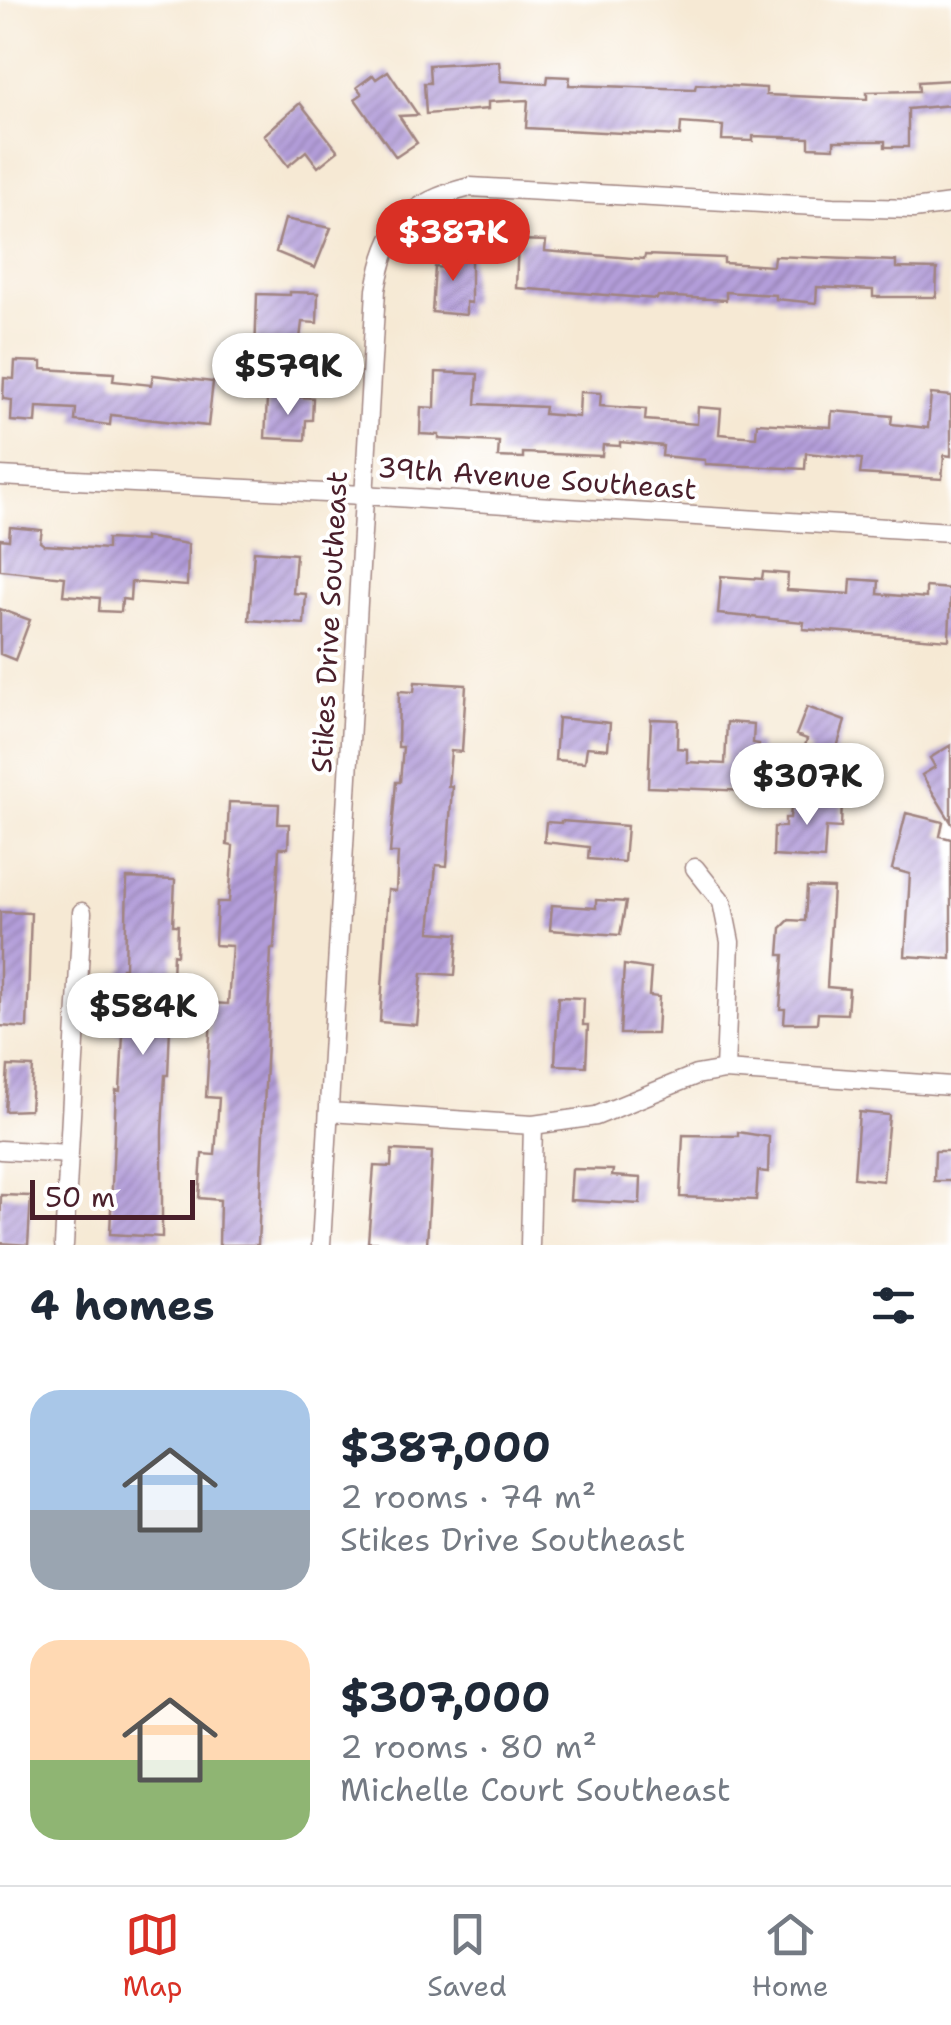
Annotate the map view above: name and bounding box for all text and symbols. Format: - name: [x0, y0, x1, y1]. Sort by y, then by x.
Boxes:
- pin: $387K: [383, 199, 523, 284]
- text: $387K: [398, 210, 508, 253]
- pin: $579K: [218, 333, 358, 418]
- text: $579K: [234, 344, 342, 387]
- street label: 39th Avenue Southeast: [376, 448, 698, 508]
- street label: Stikes Drive Southeast: [302, 470, 356, 774]
- pin: $307K: [737, 743, 877, 828]
- text: $307K: [752, 754, 862, 797]
- pin: $584K: [73, 973, 213, 1058]
- text: $584K: [89, 984, 197, 1027]
- scale bar: [30, 1175, 195, 1220]
- text: 50 m: [45, 1178, 115, 1216]
- text: 4 homes: [30, 1277, 215, 1333]
- icon: filters: [866, 1278, 921, 1333]
- text: $387,000: [340, 1419, 551, 1475]
- icon: home: [110, 1430, 230, 1550]
- text: 2 rooms · 74 m²: [340, 1475, 596, 1518]
- text: Stikes Drive Southeast: [340, 1518, 686, 1561]
- text: $307,000: [340, 1669, 551, 1725]
- icon: home: [110, 1680, 230, 1800]
- text: 2 rooms · 80 m²: [340, 1725, 597, 1768]
- text: Michelle Court Southeast: [340, 1768, 731, 1811]
- tab: Map: [122, 1907, 182, 2005]
- tab: Saved: [427, 1907, 507, 2005]
- tab: Home: [752, 1907, 829, 2005]

